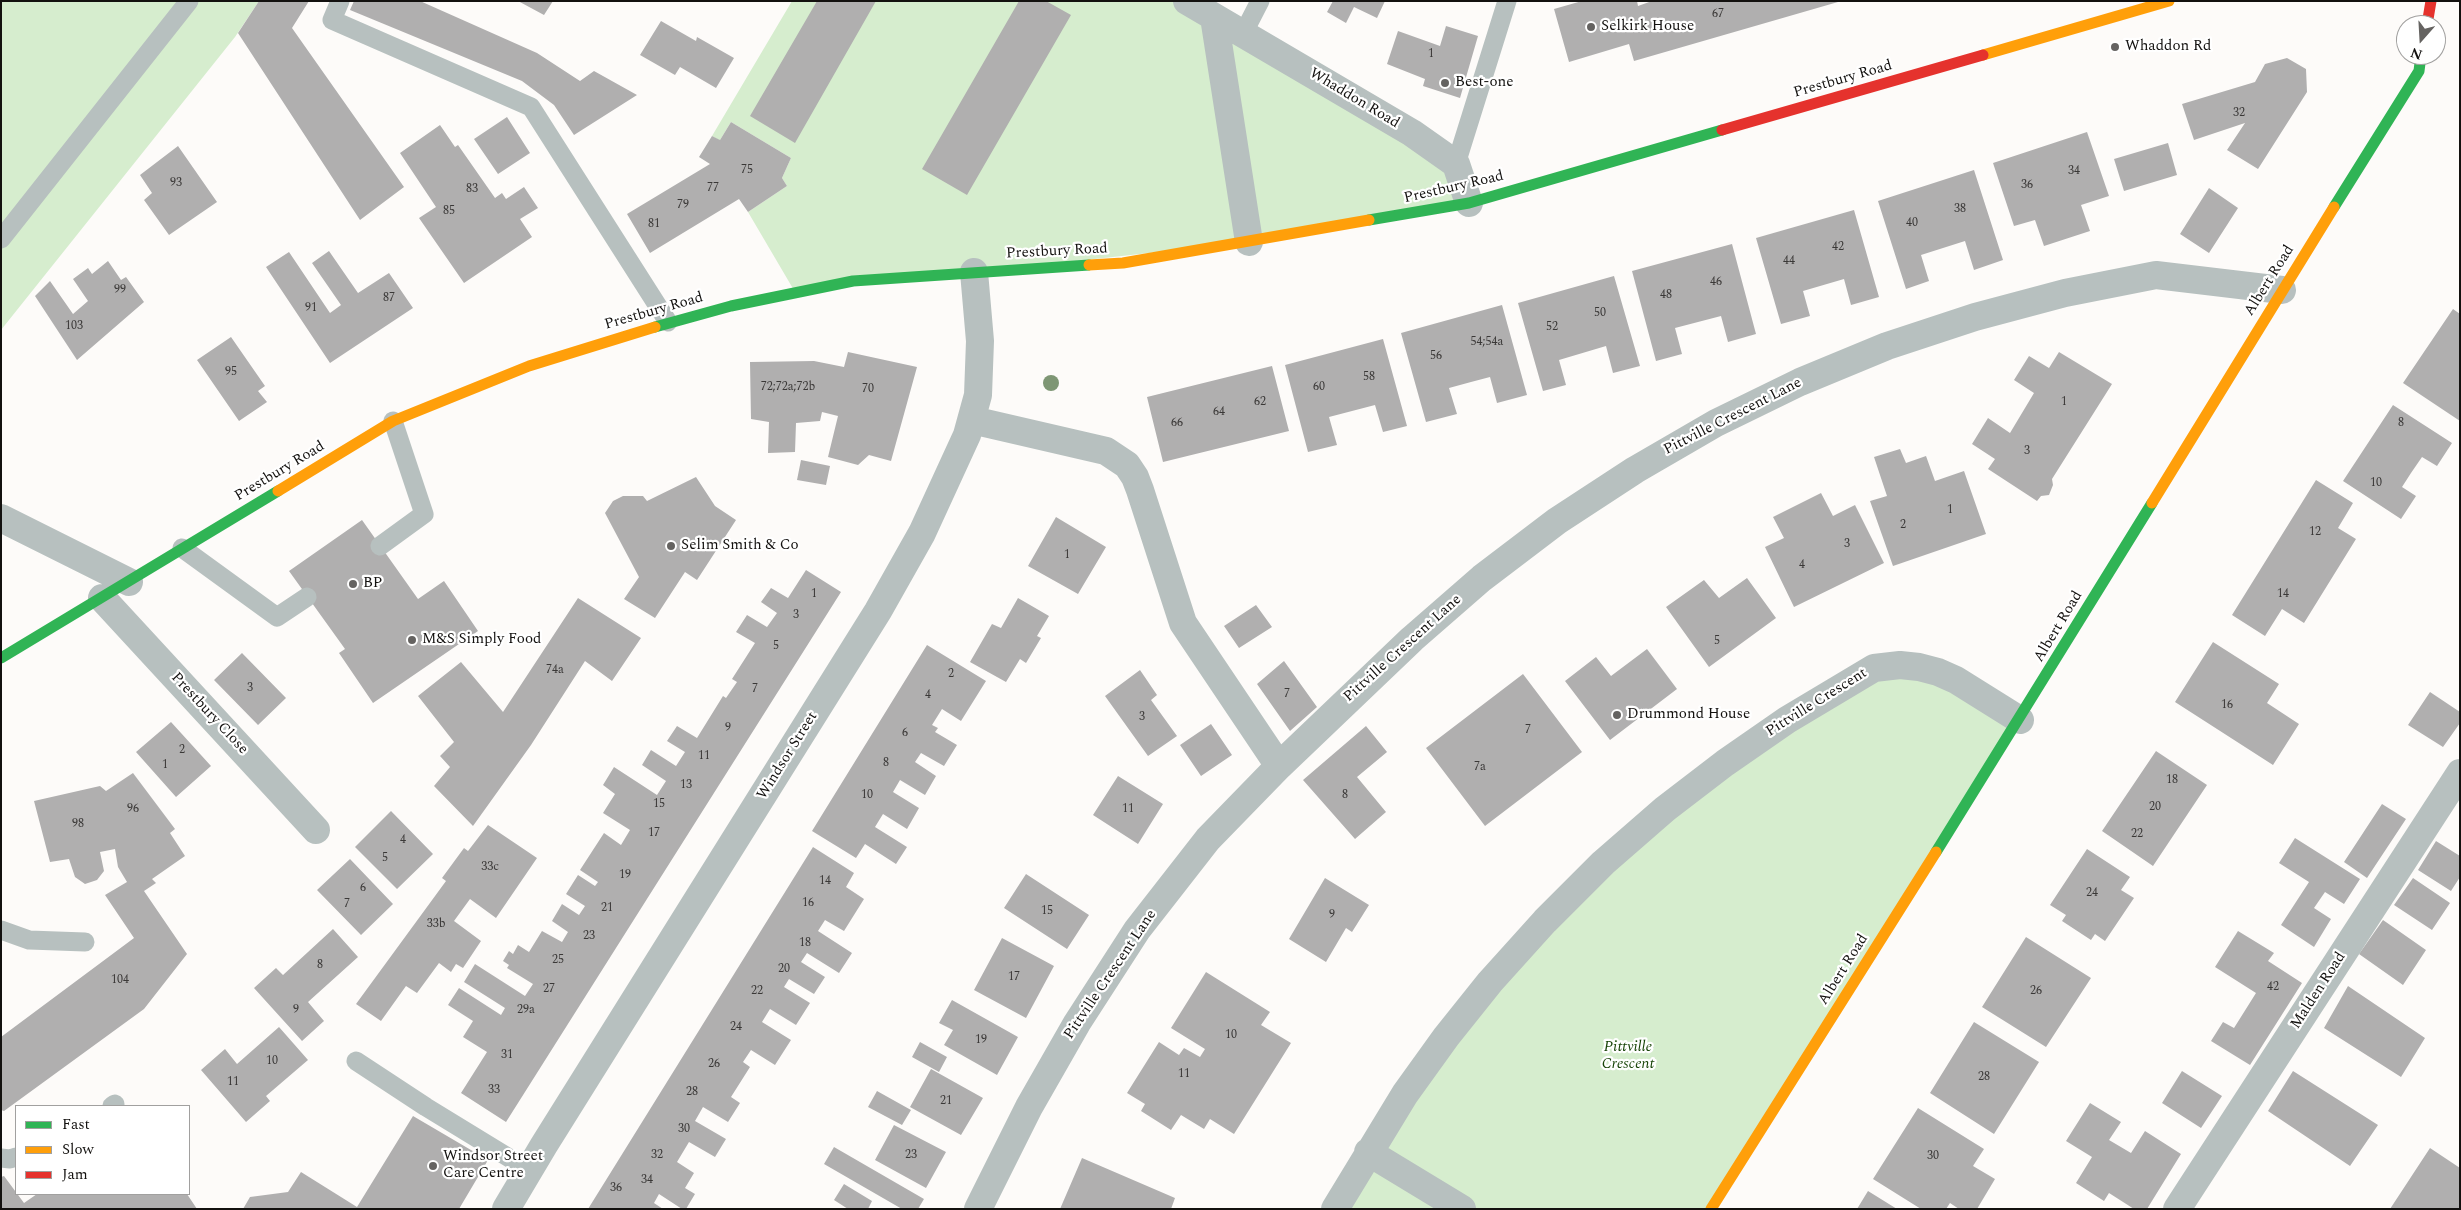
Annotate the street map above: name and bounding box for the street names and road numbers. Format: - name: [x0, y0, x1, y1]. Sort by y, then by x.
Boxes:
- street label: Prestbury Road: [1792, 57, 1894, 103]
- street label: Whaddon Road: [1306, 65, 1402, 133]
- street label: Prestbury Road: [1402, 168, 1506, 208]
- street label: Prestbury Road: [1006, 240, 1108, 264]
- street label: Albert Road: [2241, 242, 2299, 320]
- street label: Prestbury Road: [603, 289, 705, 335]
- street label: Pittville Crescent Lane: [1661, 374, 1805, 460]
- street label: Prestbury Road: [232, 438, 328, 506]
- street label: Albert Road: [2031, 588, 2087, 666]
- street label: Pittville Crescent Lane: [1340, 591, 1466, 707]
- street label: Pittville Crescent: [1763, 665, 1871, 741]
- street label: Prestbury Close: [167, 669, 251, 759]
- street label: Windsor Street: [754, 709, 822, 803]
- street label: Pittville Crescent Lane: [1061, 907, 1161, 1043]
- street label: Albert Road: [1815, 931, 1873, 1009]
- street label: Malden Road: [2287, 949, 2351, 1033]

